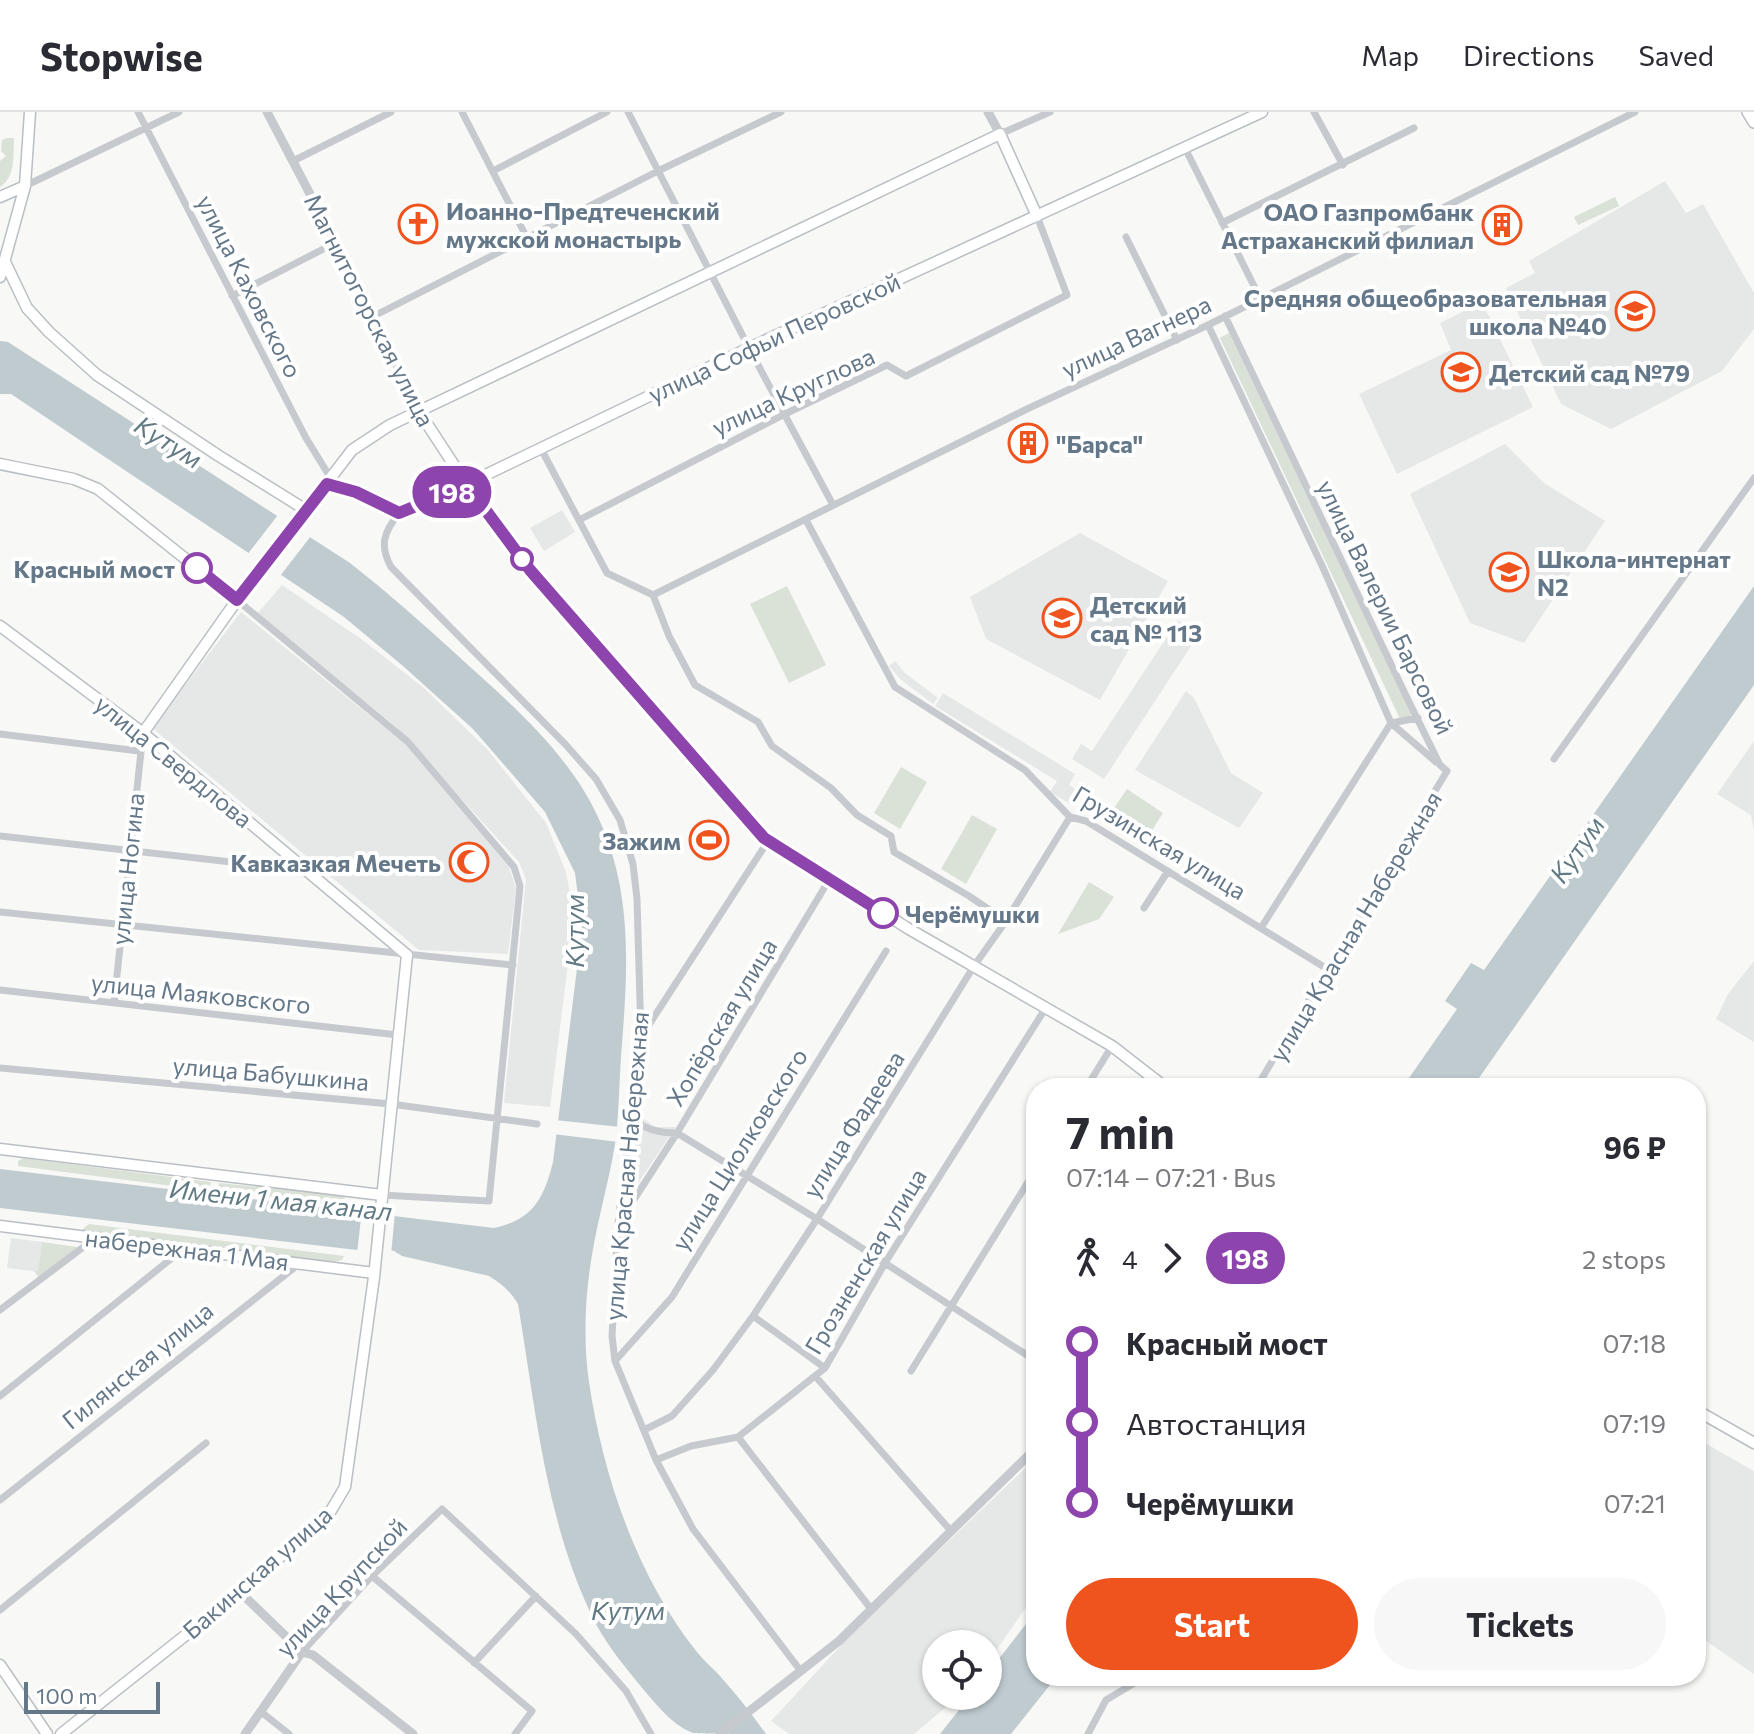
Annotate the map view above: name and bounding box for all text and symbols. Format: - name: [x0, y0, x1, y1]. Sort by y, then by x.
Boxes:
- text: Stopwise: [40, 32, 203, 79]
- text: Map: [1361, 38, 1419, 72]
- text: Directions: [1463, 38, 1594, 72]
- text: Saved: [1638, 38, 1714, 72]
- street label: Магнитогорская улица: [299, 189, 441, 431]
- street label: улица Каховского: [191, 190, 309, 382]
- place label: Иоанно-Предтеченский мужской монастырь: [446, 196, 720, 253]
- place label: ОАО Газпромбанк Астраханский филиал: [1221, 197, 1474, 254]
- church icon: Иоанно-Предтеченский мужской монастырь: [397, 203, 439, 245]
- building icon: ОАО Газпромбанк Астраханский филиал: [1481, 204, 1523, 246]
- street label: улица Софьи Перовской: [643, 266, 905, 408]
- place label: Средняя общеобразовательная школа №40: [1244, 283, 1607, 340]
- street label: улица Вагнера: [1057, 289, 1215, 383]
- school or university icon: Средняя общеобразовательная школа №40: [1614, 290, 1656, 332]
- street label: улица Круглова: [707, 341, 879, 441]
- school or university icon: Детский сад №79: [1440, 351, 1482, 393]
- place label: Детский сад №79: [1489, 358, 1690, 387]
- water label: Кутум: [129, 408, 209, 474]
- building icon: "Барса": [1007, 422, 1049, 464]
- place label: "Барса": [1056, 429, 1143, 458]
- line badge: 198: [406, 466, 498, 518]
- text: 198: [428, 475, 476, 509]
- street label: улица Валерии Барсовой: [1312, 475, 1460, 739]
- place label: Школа-интернат N2: [1537, 544, 1731, 601]
- unlabelled marker: [511, 548, 533, 570]
- school or university icon: Школа-интернат N2: [1488, 551, 1530, 593]
- marker: Красный мост: [182, 553, 212, 583]
- place label: Красный мост: [14, 554, 175, 583]
- place label: Детский сад № 113: [1090, 590, 1202, 647]
- school or university icon: Детский сад № 113: [1041, 597, 1083, 639]
- street label: улица Свердлова: [89, 689, 259, 833]
- street label: Грузинская улица: [1068, 779, 1252, 905]
- street label: улица Красная Набережная: [1263, 786, 1447, 1066]
- street label: улица Ногина: [105, 791, 149, 947]
- water label: Кутум: [1542, 810, 1610, 888]
- sports icon: Зажим: [688, 819, 730, 861]
- place label: Зажим: [602, 826, 681, 855]
- mosque icon: Кавказкая Мечеть: [448, 841, 490, 883]
- place label: Кавказкая Мечеть: [231, 848, 441, 877]
- water label: Кутум: [558, 894, 589, 968]
- marker: Черёмушки: [868, 898, 898, 928]
- place label: Черёмушки: [905, 899, 1040, 928]
- street label: Хопёрская улица: [660, 933, 782, 1111]
- street label: улица Маяковского: [90, 967, 312, 1019]
- street label: улица Красная Набережная: [598, 1010, 654, 1322]
- street label: улица Циолковского: [665, 1043, 813, 1255]
- street label: улица Фадеева: [796, 1045, 910, 1203]
- street label: улица Бабушкина: [172, 1050, 370, 1096]
- text: 7 min: [1066, 1104, 1175, 1158]
- text: 96 ₽: [1603, 1128, 1666, 1165]
- text: 07:14 – 07:21 · Bus: [1066, 1161, 1276, 1192]
- street label: Грозненская улица: [798, 1163, 932, 1359]
- water label: Имени 1 мая канал: [168, 1172, 394, 1226]
- street label: набережная 1 Мая: [83, 1222, 291, 1276]
- icon: walk: [1066, 1236, 1110, 1280]
- icon: forward: [1150, 1236, 1194, 1280]
- text: 198: [1222, 1241, 1269, 1275]
- text: 4: [1122, 1243, 1138, 1274]
- text: 2 stops: [1582, 1243, 1666, 1274]
- street label: Гилянская улица: [56, 1295, 218, 1435]
- text: Красный мост: [1126, 1324, 1328, 1361]
- text: 07:18: [1602, 1327, 1666, 1358]
- text: Автостанция: [1126, 1404, 1306, 1441]
- text: 07:19: [1602, 1407, 1666, 1438]
- text: Черёмушки: [1126, 1484, 1294, 1521]
- text: 07:21: [1604, 1487, 1666, 1518]
- street label: Бакинская улица: [177, 1499, 337, 1645]
- street label: улица Крупской: [270, 1512, 412, 1662]
- button: Start: [1066, 1578, 1358, 1670]
- button: Tickets: [1374, 1578, 1666, 1670]
- water label: Кутум: [591, 1594, 665, 1625]
- map controls: [922, 1630, 1002, 1710]
- button: locate: [922, 1630, 1002, 1710]
- scale bar: [24, 1678, 160, 1714]
- text: 100 m: [36, 1682, 98, 1709]

